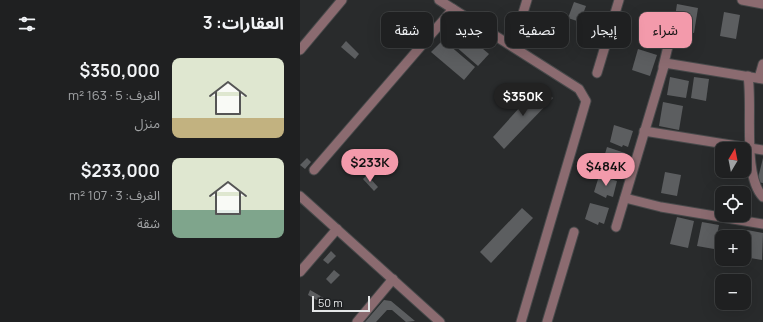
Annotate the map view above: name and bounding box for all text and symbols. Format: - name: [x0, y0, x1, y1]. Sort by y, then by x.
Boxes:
- text: العقارات: 3: [203, 11, 284, 34]
- chip: شقة: [381, 12, 433, 48]
- chip: جديد: [441, 12, 497, 48]
- chip: تصفية: [505, 12, 569, 48]
- chip: إيجار: [577, 12, 631, 48]
- chip: شراء: [639, 12, 692, 48]
- icon: filters: [16, 13, 38, 35]
- text: $350,000: [80, 59, 160, 82]
- icon: home: [204, 74, 252, 122]
- pin: $350K: [495, 83, 551, 117]
- text: الغرف: 5 · 163 m²: [68, 86, 160, 104]
- text: $350K: [503, 87, 543, 105]
- text: منزل: [135, 114, 160, 132]
- north arrow: [715, 142, 751, 178]
- map controls: [715, 142, 751, 310]
- pin: $233K: [342, 149, 398, 183]
- text: $233K: [350, 153, 390, 171]
- pin: $484K: [578, 153, 634, 187]
- text: $484K: [586, 157, 626, 175]
- text: $233,000: [81, 159, 160, 182]
- icon: home: [204, 174, 252, 222]
- text: الغرف: 3 · 107 m²: [69, 186, 160, 204]
- button: locate: [715, 186, 751, 222]
- text: شقة: [137, 214, 160, 232]
- button: +: [715, 230, 751, 266]
- button: −: [715, 274, 751, 310]
- scale bar: [312, 294, 370, 313]
- text: 50 m: [318, 295, 343, 310]

